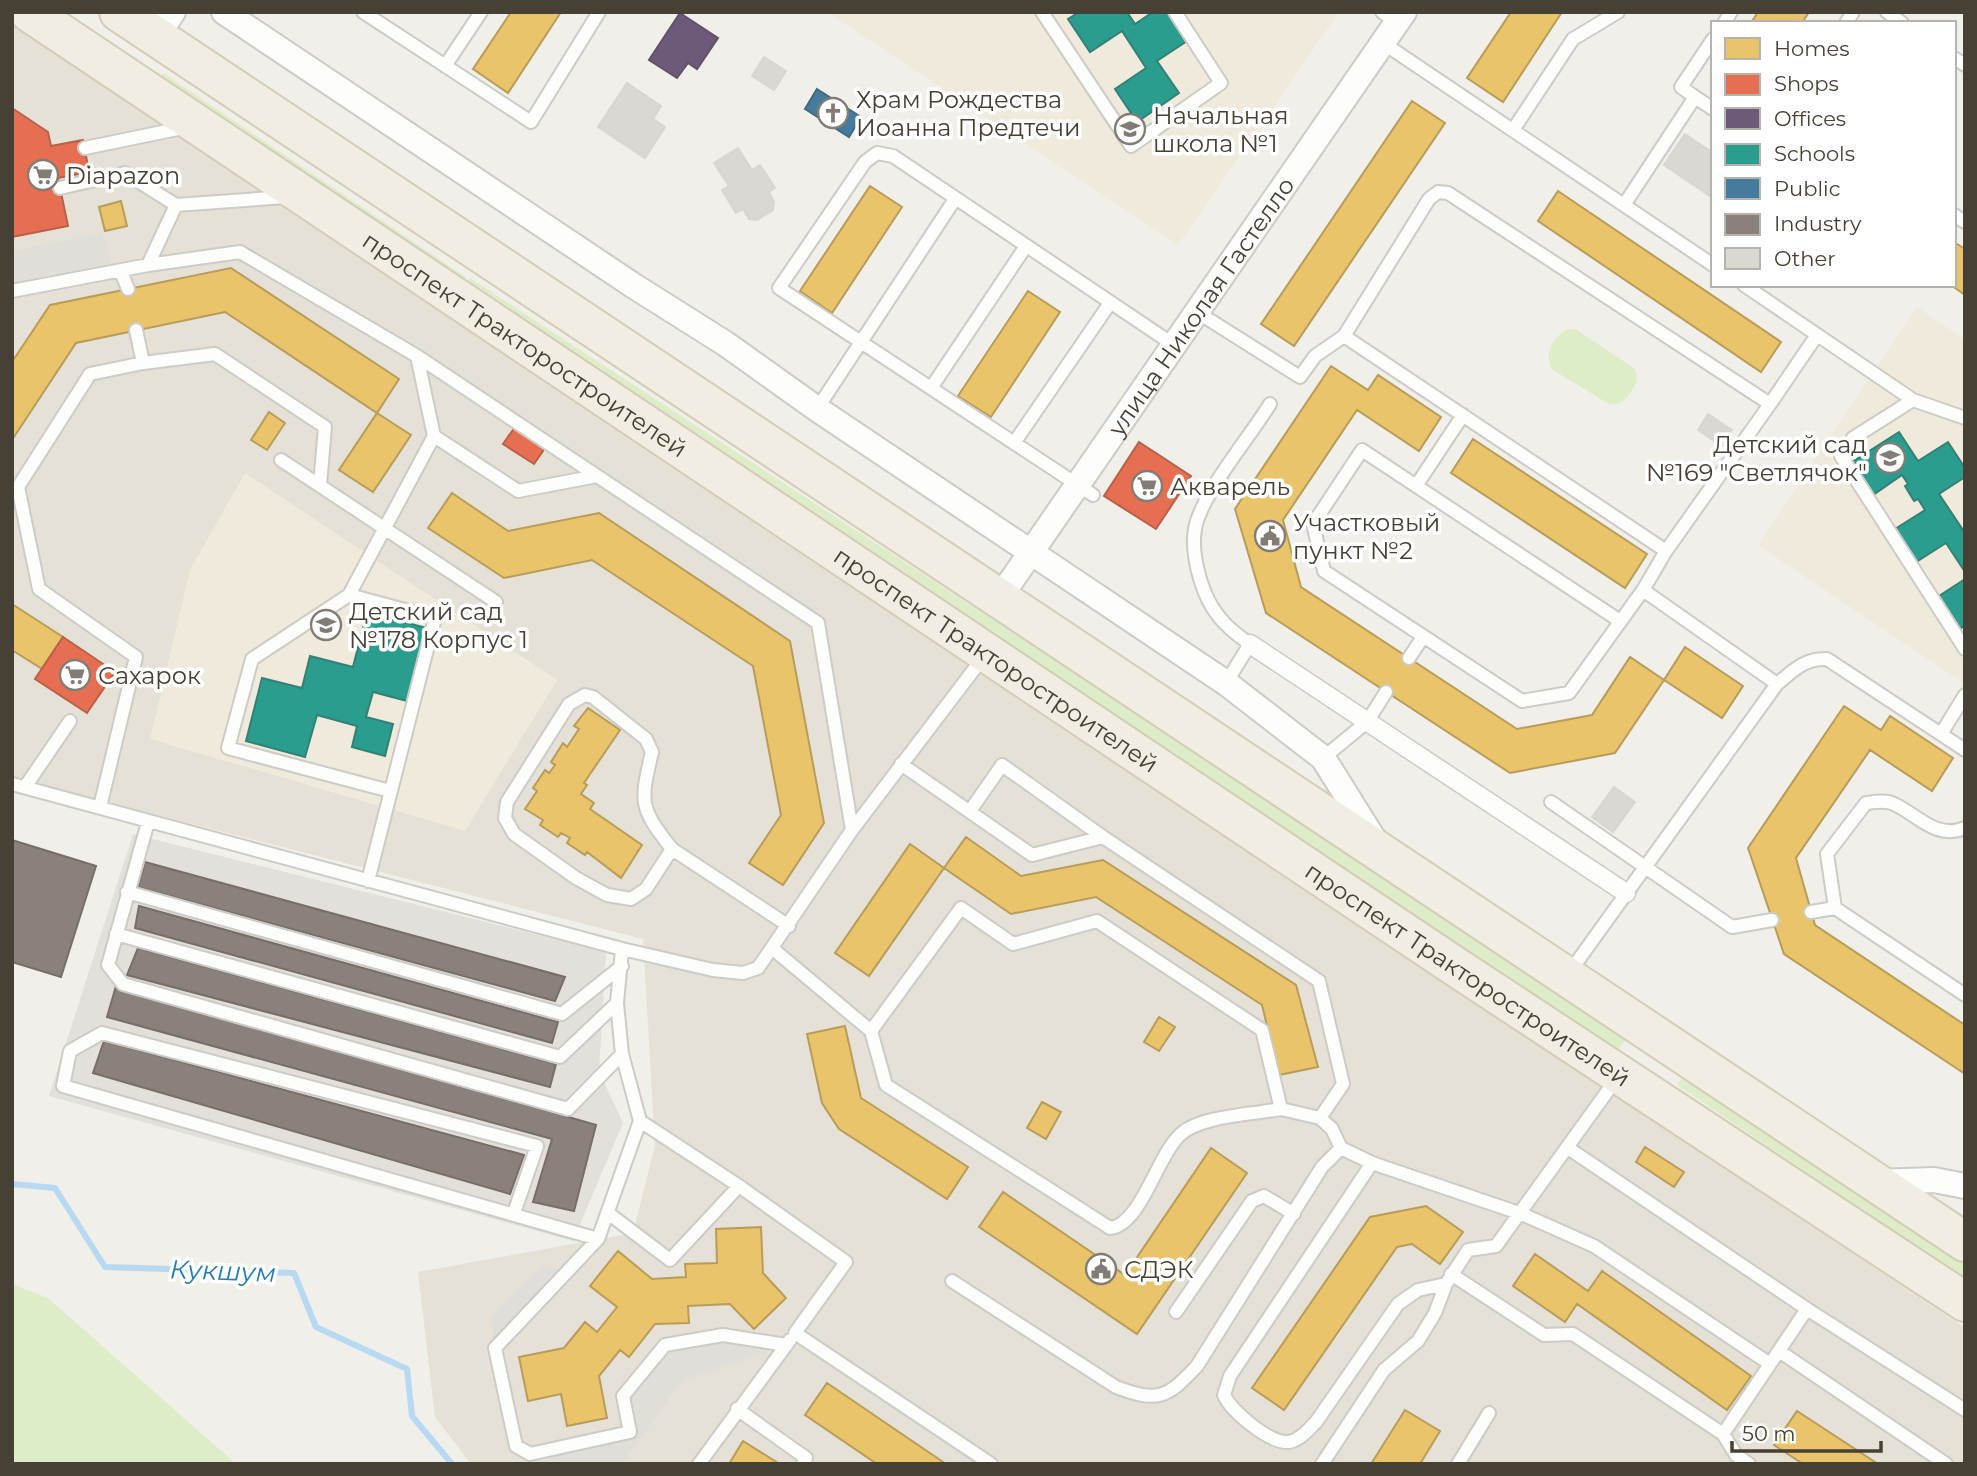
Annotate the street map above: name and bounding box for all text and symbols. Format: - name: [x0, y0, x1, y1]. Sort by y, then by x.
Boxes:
- legend: [1711, 21, 1956, 287]
- text: Homes: [1774, 36, 1849, 61]
- text: Shops: [1774, 71, 1839, 96]
- place label: Храм Рождества Иоанна Предтечи: [856, 85, 1081, 142]
- church icon: Храм Рождества Иоанна Предтечи: [816, 96, 850, 130]
- place label: Начальная школа №1: [1153, 101, 1288, 158]
- text: Offices: [1774, 106, 1846, 131]
- school or university icon: Начальная школа №1: [1113, 112, 1147, 146]
- text: Schools: [1774, 141, 1855, 166]
- supermarket icon: Diapazon: [26, 158, 60, 192]
- place label: Diapazon: [66, 161, 180, 190]
- street label: улица Николая Гастелло: [1101, 171, 1300, 442]
- text: Public: [1774, 176, 1841, 201]
- text: Industry: [1774, 211, 1862, 236]
- street label: проспект Тракторостроителей: [357, 225, 693, 463]
- text: Other: [1774, 246, 1836, 271]
- place label: Детский сад №169 "Светлячок": [1646, 430, 1867, 487]
- school or university icon: Детский сад №169 "Светлячок": [1873, 441, 1907, 475]
- supermarket icon: Акварель: [1130, 469, 1164, 503]
- place label: Акварель: [1170, 472, 1290, 501]
- place label: Участковый пункт №2: [1293, 508, 1440, 565]
- public building icon: Участковый пункт №2: [1253, 519, 1287, 553]
- street label: проспект Тракторостроителей: [829, 540, 1164, 778]
- place label: Детский сад №178 Корпус 1: [349, 597, 528, 654]
- school or university icon: Детский сад №178 Корпус 1: [309, 608, 343, 642]
- supermarket icon: Сахарок: [58, 658, 92, 692]
- place label: Сахарок: [98, 661, 201, 690]
- street label: проспект Тракторостроителей: [1300, 856, 1636, 1092]
- public building icon: СДЭК: [1084, 1252, 1118, 1286]
- water label: Кукшум: [169, 1253, 277, 1289]
- place label: СДЭК: [1124, 1255, 1194, 1284]
- scale bar: [1732, 1410, 1881, 1454]
- text: 50 m: [1742, 1421, 1796, 1446]

